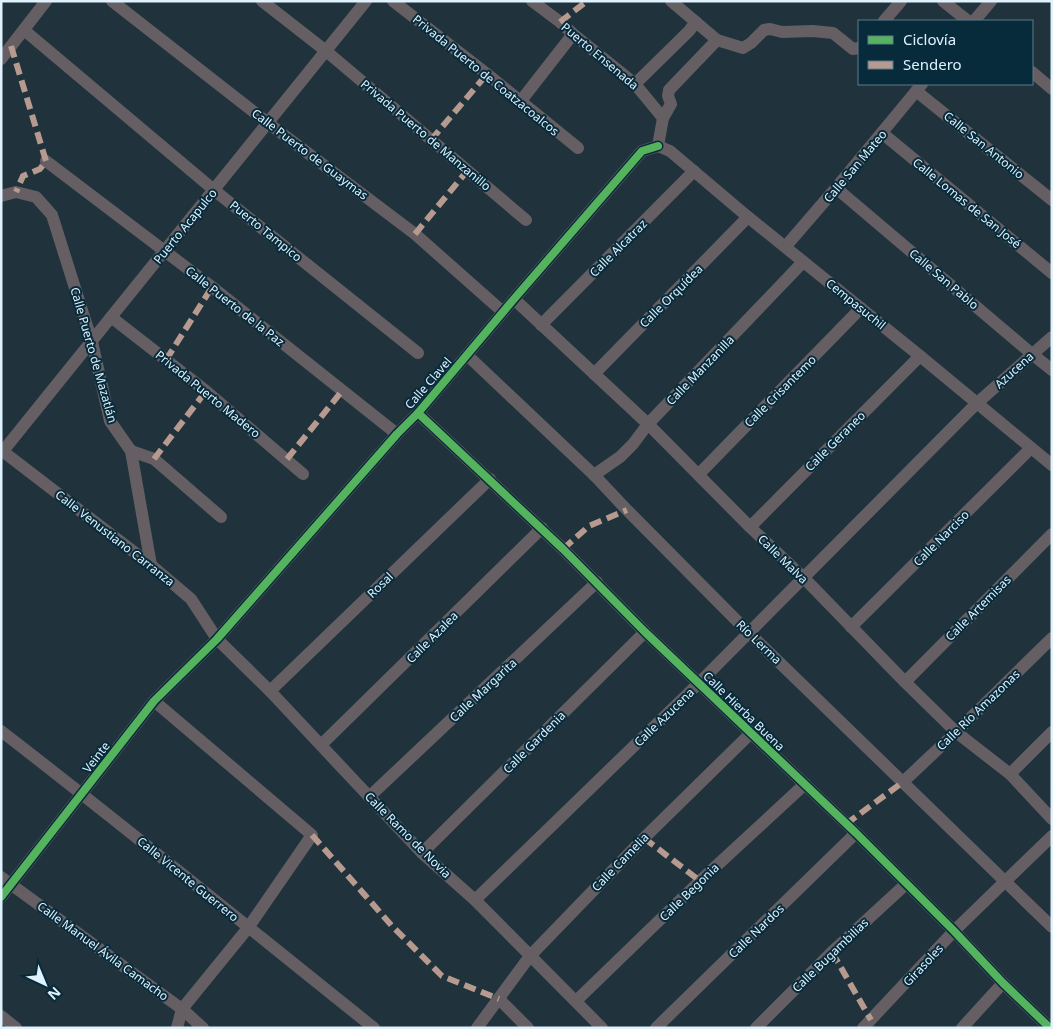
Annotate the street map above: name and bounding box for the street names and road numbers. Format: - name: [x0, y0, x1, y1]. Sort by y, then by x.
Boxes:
- street label: Privada Puerto de Coatzacoalcos: [409, 11, 563, 140]
- street label: Puerto Ensenada: [558, 19, 642, 93]
- street label: Privada Puerto de Manzanillo: [357, 75, 495, 195]
- street label: Calle Puerto de Guaymas: [248, 105, 372, 204]
- street label: Calle San Antonio: [940, 107, 1028, 183]
- street label: Calle San Mateo: [819, 126, 891, 206]
- street label: Calle Lomas de San José: [909, 154, 1025, 252]
- street label: Puerto Acapulco: [149, 185, 221, 267]
- street label: Puerto Tampico: [226, 197, 306, 265]
- street label: Calle Alcatraz: [585, 215, 651, 281]
- street label: Calle San Pablo: [906, 245, 982, 313]
- street label: Calle Orquídea: [636, 261, 706, 331]
- street label: Calle Puerto de la Paz: [182, 262, 288, 350]
- street label: Cempasuchil: [823, 275, 889, 333]
- street label: Calle Puerto de Mazatlán: [66, 285, 122, 425]
- street label: Calle Manzanilla: [662, 331, 738, 409]
- street label: Privada Puerto Madero: [152, 346, 264, 442]
- street label: Azucena: [991, 348, 1037, 392]
- street label: Calle Crisantemo: [740, 351, 820, 431]
- street label: Calle Clavel: [401, 353, 455, 413]
- street label: Calle Geraneo: [801, 407, 869, 475]
- street label: Calle Venustiano Carranza: [52, 486, 178, 590]
- street label: Calle Narciso: [909, 506, 973, 570]
- street label: Calle Malva: [754, 531, 812, 587]
- street label: Rosal: [363, 568, 397, 602]
- street label: Calle Artemisas: [941, 571, 1015, 645]
- street label: Calle Azalea: [402, 607, 462, 667]
- street label: Río Lerma: [733, 616, 785, 668]
- street label: Calle Margarita: [446, 654, 520, 726]
- street label: Calle Río Amazonas: [933, 666, 1024, 754]
- street label: Calle Hierba Buena: [699, 668, 789, 754]
- street label: Calle Azucena: [630, 684, 698, 750]
- street label: Calle Gardenia: [499, 707, 569, 777]
- street label: Veinte: [78, 738, 114, 776]
- street label: Calle Ramo de Novia: [361, 788, 455, 882]
- street label: Calle Camelia: [588, 829, 652, 895]
- street label: Calle Vicente Guerrero: [134, 833, 242, 925]
- street label: Calle Begonia: [655, 859, 723, 925]
- street label: Calle Manuel Ávila Camacho: [34, 898, 172, 1004]
- street label: Calle Nardos: [724, 900, 788, 962]
- street label: Calle Bugambilias: [788, 914, 872, 996]
- street label: Girasoles: [899, 940, 947, 990]

